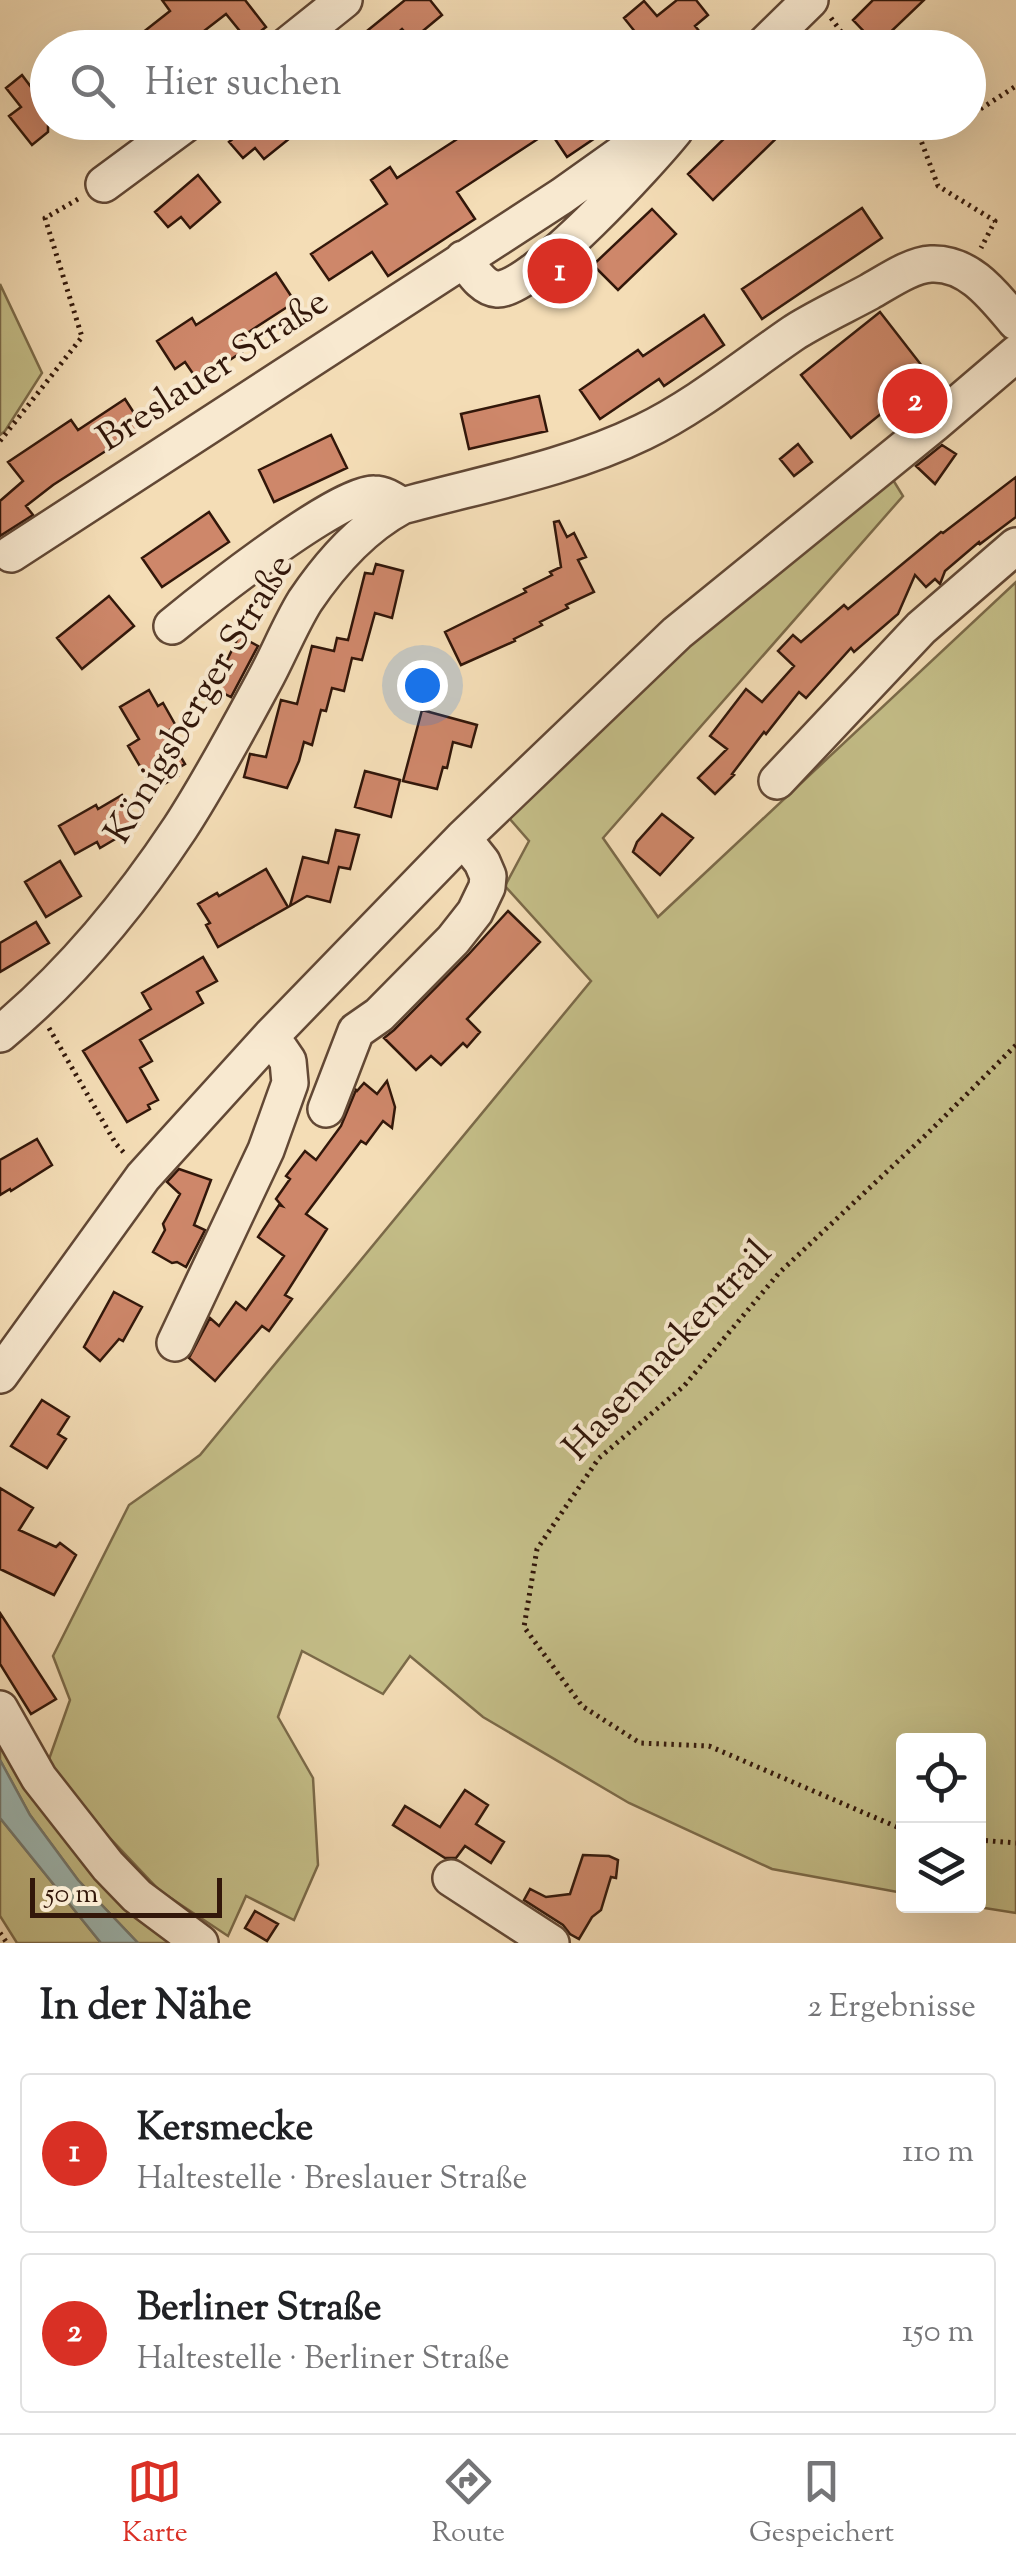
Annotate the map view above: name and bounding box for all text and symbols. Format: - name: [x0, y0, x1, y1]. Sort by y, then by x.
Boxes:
- search box: [30, 30, 986, 140]
- icon: search: [65, 58, 120, 113]
- text: Hier suchen: [145, 58, 342, 112]
- pin: 1: [528, 234, 592, 308]
- street label: Breslauer Straße: [88, 277, 340, 467]
- pin: 2: [882, 364, 948, 438]
- street label: Königsberger Straße: [93, 545, 309, 855]
- your location: [397, 660, 448, 711]
- street label: Hasennackentrail: [552, 1229, 786, 1475]
- map controls: [896, 1733, 986, 1913]
- button: locate: [896, 1733, 986, 1823]
- button: layers: [896, 1823, 986, 1913]
- scale bar: [30, 1873, 222, 1918]
- text: 50 m: [45, 1875, 99, 1915]
- text: In der Nähe: [40, 1978, 252, 2038]
- text: 2 Ergebnisse: [807, 1985, 976, 2031]
- text: Kersmecke: [137, 2103, 313, 2157]
- text: 1: [69, 2130, 80, 2176]
- text: 110 m: [902, 2130, 974, 2176]
- text: Haltestelle · Breslauer Straße: [137, 2157, 528, 2203]
- text: Berliner Straße: [137, 2283, 381, 2337]
- text: 2: [67, 2310, 82, 2356]
- text: 150 m: [902, 2310, 974, 2356]
- text: Haltestelle · Berliner Straße: [137, 2337, 510, 2383]
- tab: Karte: [122, 2454, 188, 2554]
- tab: Route: [432, 2454, 505, 2554]
- tab: Gespeichert: [749, 2454, 894, 2554]

